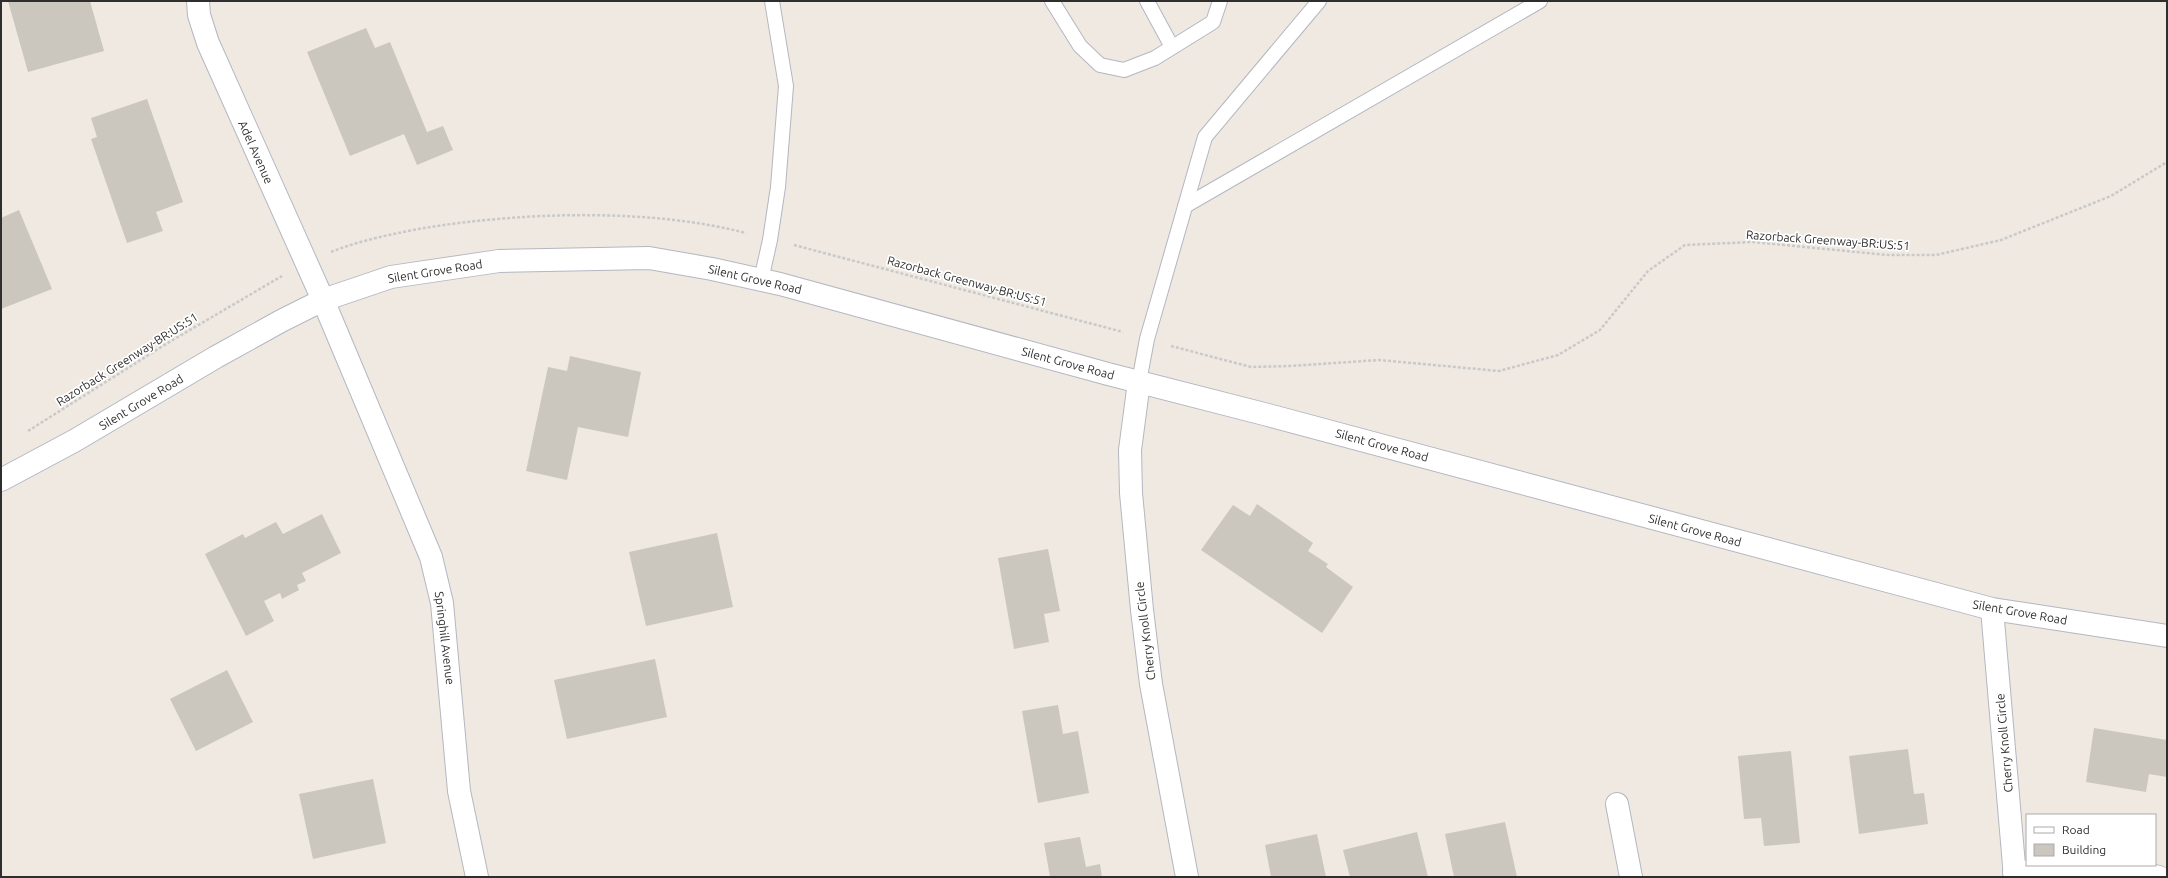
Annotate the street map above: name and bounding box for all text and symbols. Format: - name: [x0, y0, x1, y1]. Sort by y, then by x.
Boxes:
- street label: Adel Avenue: [236, 118, 276, 186]
- street label: Razorback Greenway-BR:US:51: [1746, 228, 1910, 252]
- street label: Razorback Greenway-BR:US:51: [886, 253, 1048, 309]
- street label: Silent Grove Road: [387, 257, 483, 285]
- street label: Silent Grove Road: [707, 262, 803, 296]
- street label: Razorback Greenway-BR:US:51: [54, 310, 200, 408]
- street label: Silent Grove Road: [1020, 344, 1116, 382]
- street label: Silent Grove Road: [97, 372, 185, 432]
- street label: Silent Grove Road: [1334, 426, 1430, 464]
- street label: Silent Grove Road: [1647, 511, 1743, 549]
- street label: Cherry Knoll Circle: [1133, 581, 1157, 681]
- street label: Springhill Avenue: [433, 591, 457, 685]
- street label: Silent Grove Road: [1972, 597, 2068, 627]
- street label: Cherry Knoll Circle: [1993, 693, 2015, 793]
- legend: [2026, 814, 2156, 866]
- text: Road: [2062, 823, 2090, 836]
- text: Building: [2062, 843, 2106, 856]

